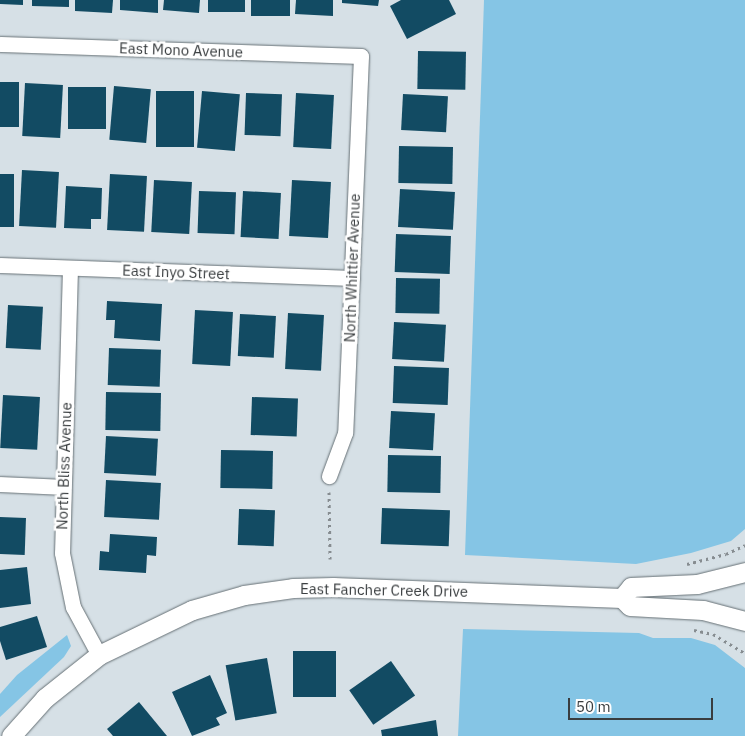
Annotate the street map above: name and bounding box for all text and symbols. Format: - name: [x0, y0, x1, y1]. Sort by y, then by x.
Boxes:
- street label: East Mono Avenue: [119, 39, 243, 61]
- street label: North Whittier Avenue: [340, 193, 364, 343]
- street label: East Inyo Street: [122, 261, 230, 283]
- street label: North Bliss Avenue: [53, 402, 75, 530]
- street label: East Fancher Creek Drive: [300, 580, 468, 600]
- scale bar: [570, 688, 715, 720]
- text: 50 m: [576, 697, 611, 716]

